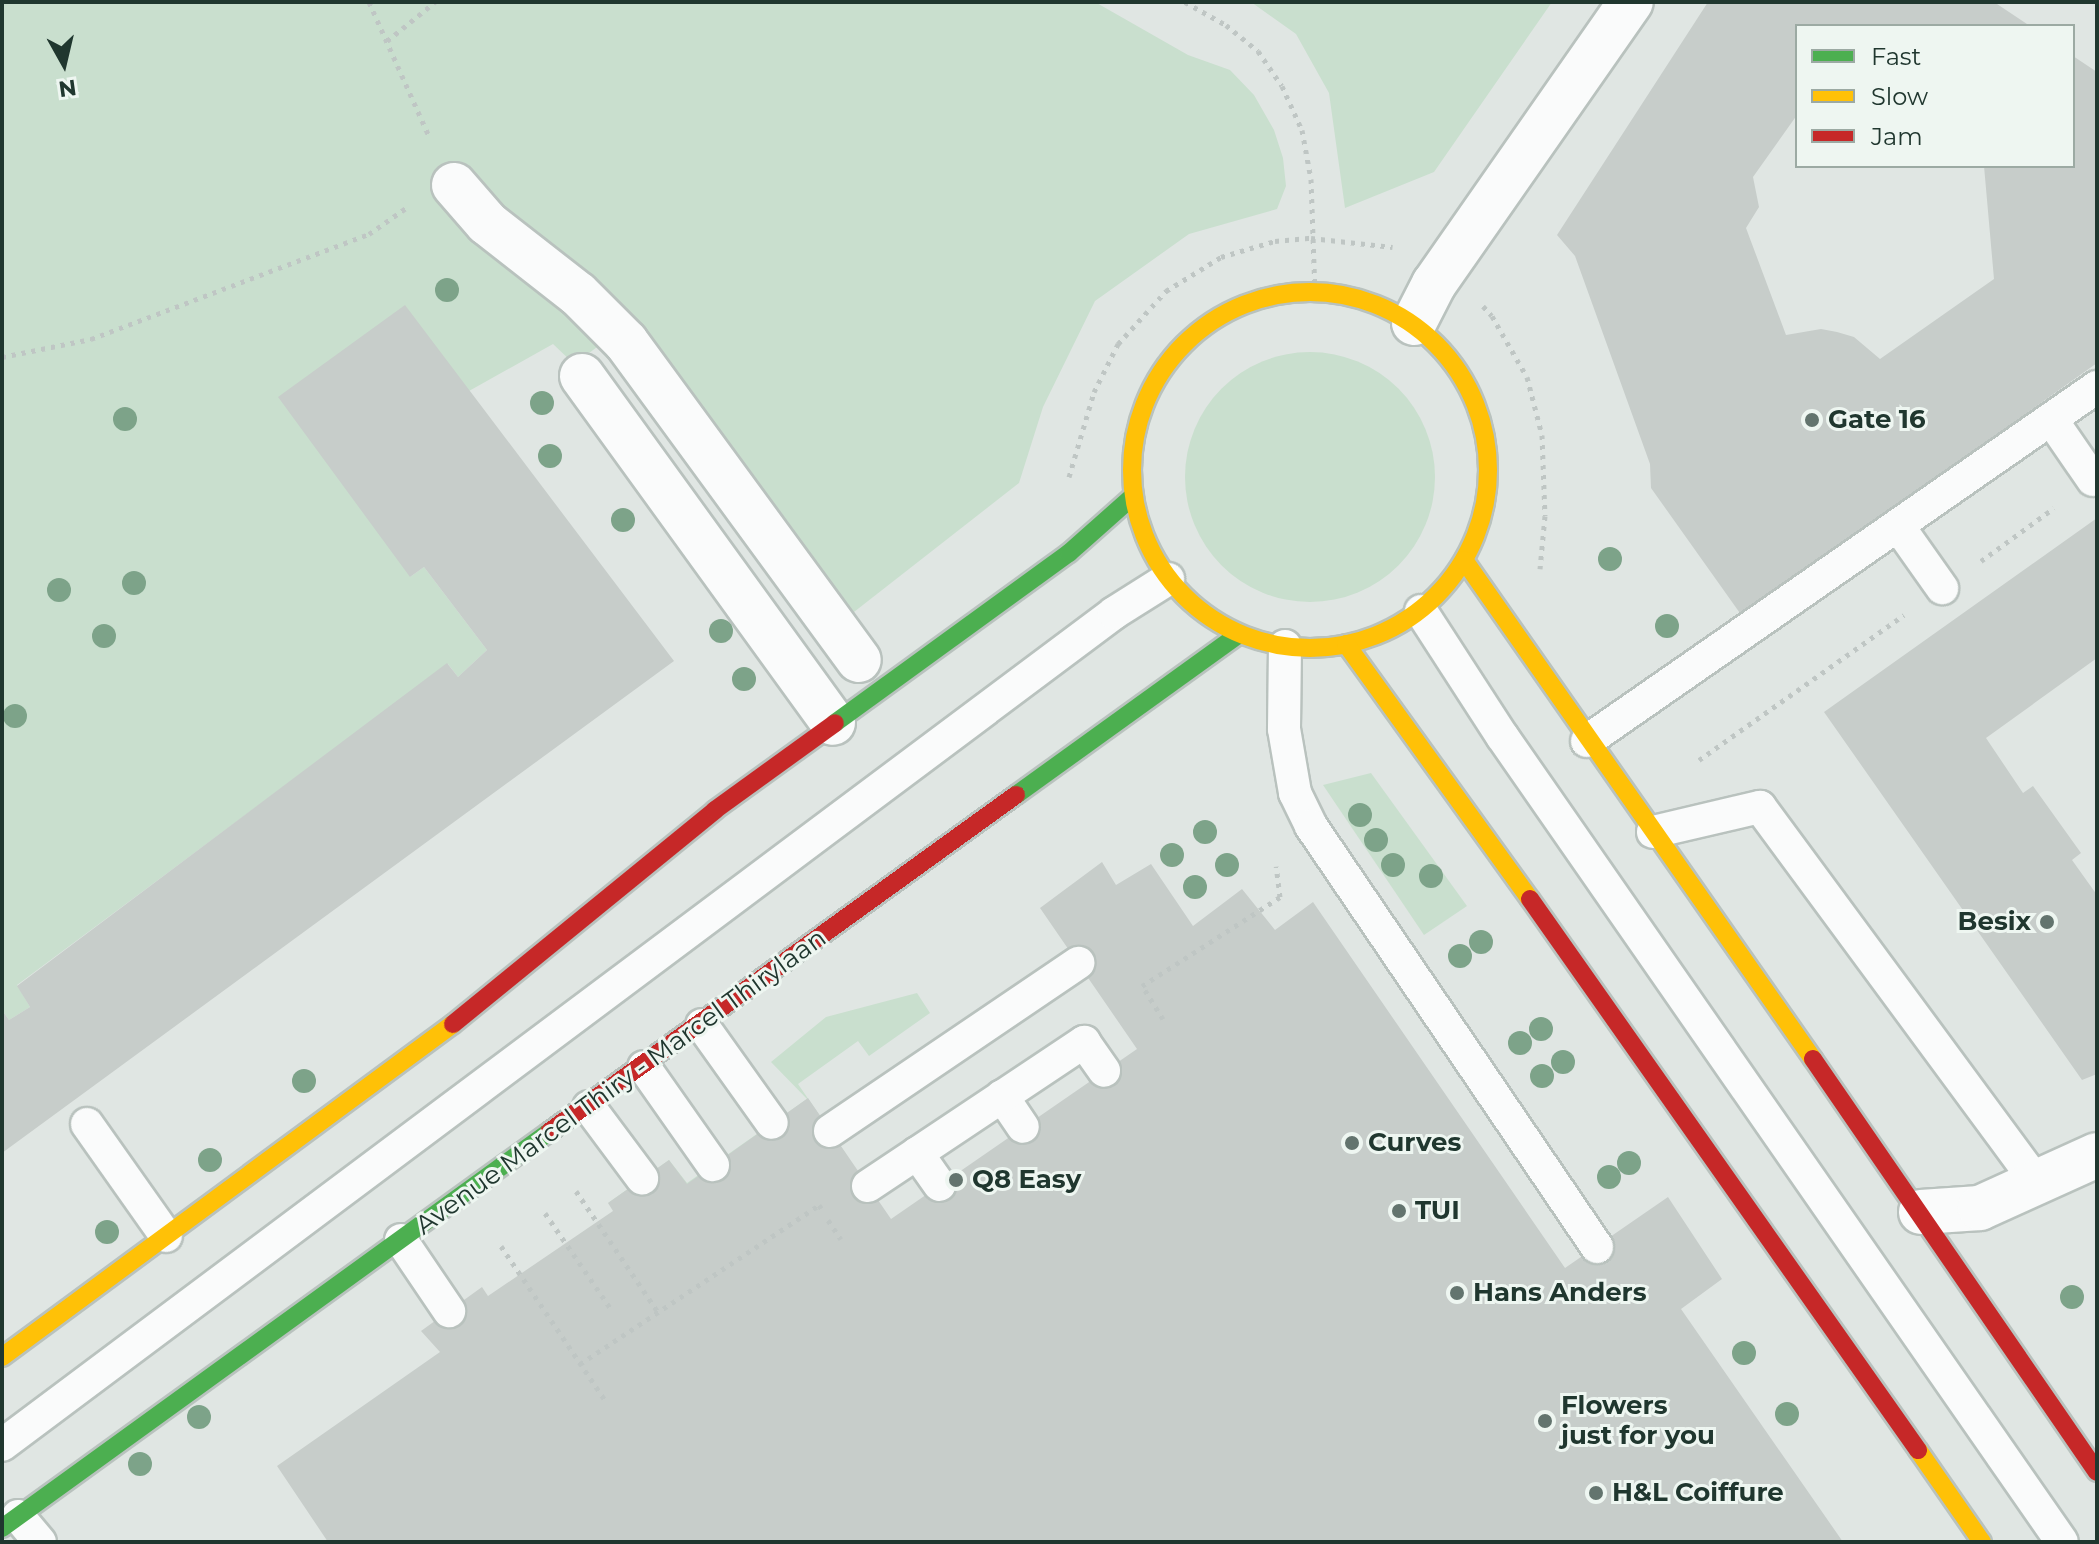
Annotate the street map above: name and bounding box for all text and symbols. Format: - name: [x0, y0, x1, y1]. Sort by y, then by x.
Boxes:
- north arrow: [24, 24, 104, 104]
- legend: [1795, 24, 2075, 168]
- text: Fast: [1871, 42, 1921, 71]
- text: N: [57, 74, 78, 103]
- text: Slow: [1871, 82, 1928, 111]
- text: Jam: [1871, 122, 1923, 151]
- place label: Gate 16: [1828, 404, 1925, 436]
- marker: Gate 16: [1803, 411, 1821, 429]
- place label: Besix: [1958, 906, 2031, 938]
- marker: Besix: [2038, 913, 2056, 931]
- street label: Avenue Marcel Thiry - Marcel Thirylaan: [410, 922, 832, 1242]
- place label: Curves: [1368, 1127, 1461, 1159]
- marker: Curves: [1343, 1134, 1361, 1152]
- place label: Q8 Easy: [972, 1164, 1081, 1196]
- marker: Q8 Easy: [947, 1171, 965, 1189]
- place label: TUI: [1415, 1195, 1460, 1227]
- marker: TUI: [1390, 1202, 1408, 1220]
- place label: Hans Anders: [1473, 1277, 1647, 1309]
- marker: Hans Anders: [1448, 1284, 1466, 1302]
- place label: Flowers just for you: [1561, 1390, 1715, 1452]
- marker: Flowers just for you: [1536, 1412, 1554, 1430]
- place label: H&L Coiffure: [1612, 1477, 1784, 1509]
- marker: H&L Coiffure: [1587, 1484, 1605, 1502]

